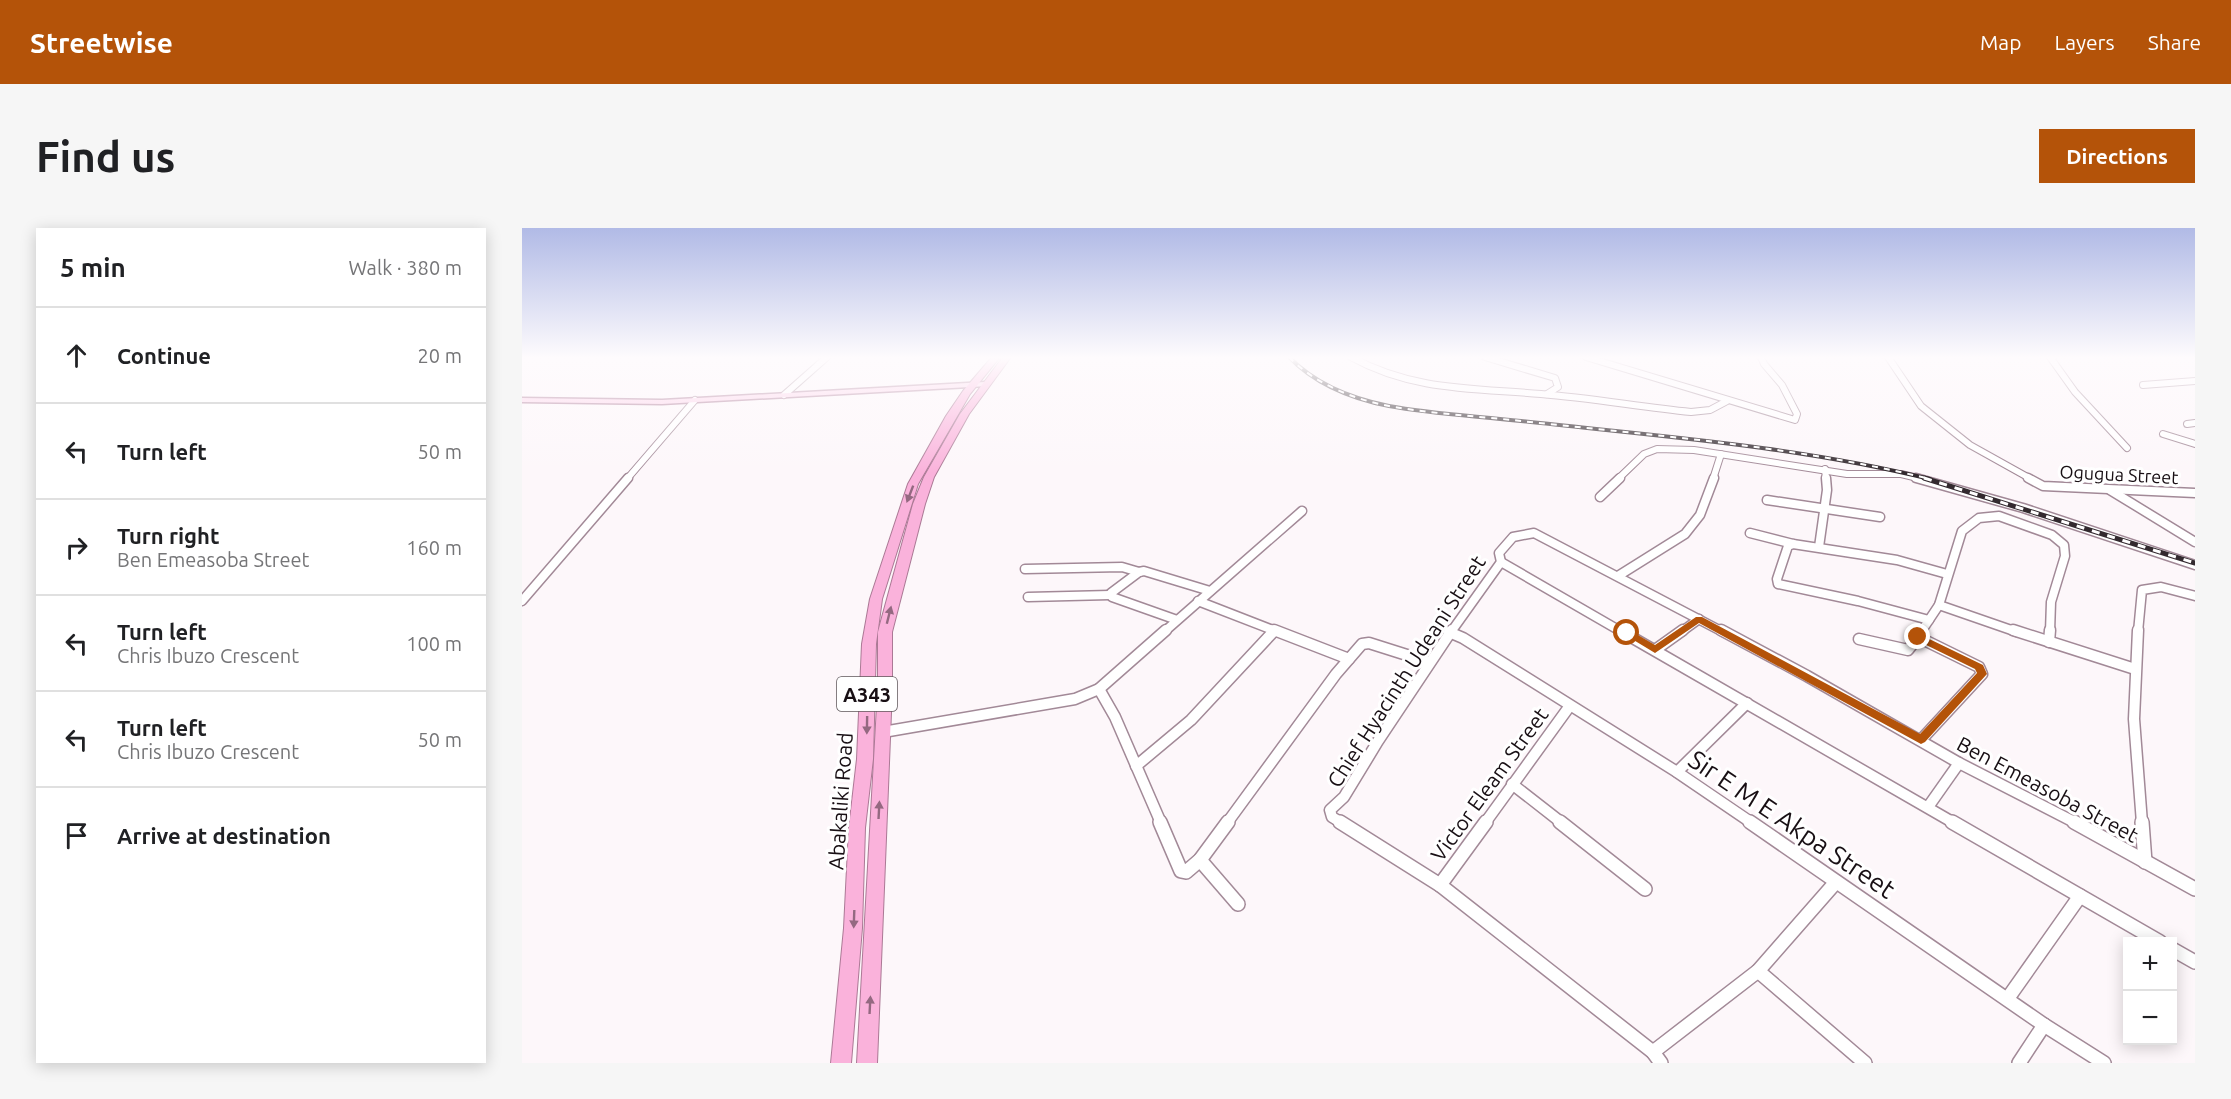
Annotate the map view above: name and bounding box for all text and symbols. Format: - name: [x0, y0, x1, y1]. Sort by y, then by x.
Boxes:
- text: Streetwise: [30, 27, 173, 58]
- text: Map: [1980, 30, 2021, 54]
- text: Layers: [2054, 30, 2115, 54]
- text: Share: [2148, 30, 2201, 54]
- button: Directions: [2039, 129, 2195, 183]
- text: Find us: [36, 133, 175, 180]
- text: 5 min: [60, 253, 126, 282]
- text: Walk · 380 m: [349, 256, 462, 279]
- icon: ahead: [60, 339, 93, 372]
- text: Continue: [117, 343, 211, 368]
- text: 20 m: [418, 344, 462, 367]
- icon: left: [60, 435, 93, 468]
- text: Turn left: [117, 439, 207, 464]
- text: 50 m: [418, 440, 462, 463]
- street label: Ogugua Street: [2059, 461, 2179, 487]
- one-way arrow: [904, 485, 914, 503]
- text: Turn right: [117, 523, 219, 548]
- icon: right: [60, 531, 93, 564]
- text: 160 m: [406, 536, 462, 559]
- text: Ben Emeasoba Street: [117, 548, 309, 571]
- street label: Chief Hyacinth Udeani Street: [1322, 551, 1490, 791]
- one-way arrow: [884, 606, 894, 625]
- text: Turn left: [117, 619, 207, 644]
- route start: [1613, 619, 1639, 645]
- route end: [1904, 623, 1930, 649]
- icon: left: [60, 627, 93, 660]
- text: 100 m: [406, 632, 462, 655]
- text: Chris Ibuzo Crescent: [117, 644, 299, 667]
- road number: A343: [837, 677, 897, 711]
- street label: Victor Eleam Street: [1425, 703, 1553, 865]
- text: Turn left: [117, 715, 207, 740]
- one-way arrow: [862, 715, 871, 734]
- icon: left: [60, 723, 93, 756]
- text: 50 m: [418, 728, 462, 751]
- street label: Ben Emeasoba Street: [1953, 731, 2143, 847]
- street label: Abakaliki Road: [823, 732, 857, 870]
- text: Chris Ibuzo Crescent: [117, 740, 299, 763]
- street label: Sir E M E Akpa Street: [1683, 744, 1901, 904]
- one-way arrow: [875, 800, 884, 819]
- icon: arrive: [60, 819, 93, 852]
- text: Arrive at destination: [117, 823, 331, 848]
- one-way arrow: [849, 910, 858, 929]
- map controls: [2123, 937, 2177, 1045]
- button: +: [2123, 937, 2177, 991]
- button: −: [2123, 991, 2177, 1045]
- one-way arrow: [865, 995, 875, 1014]

